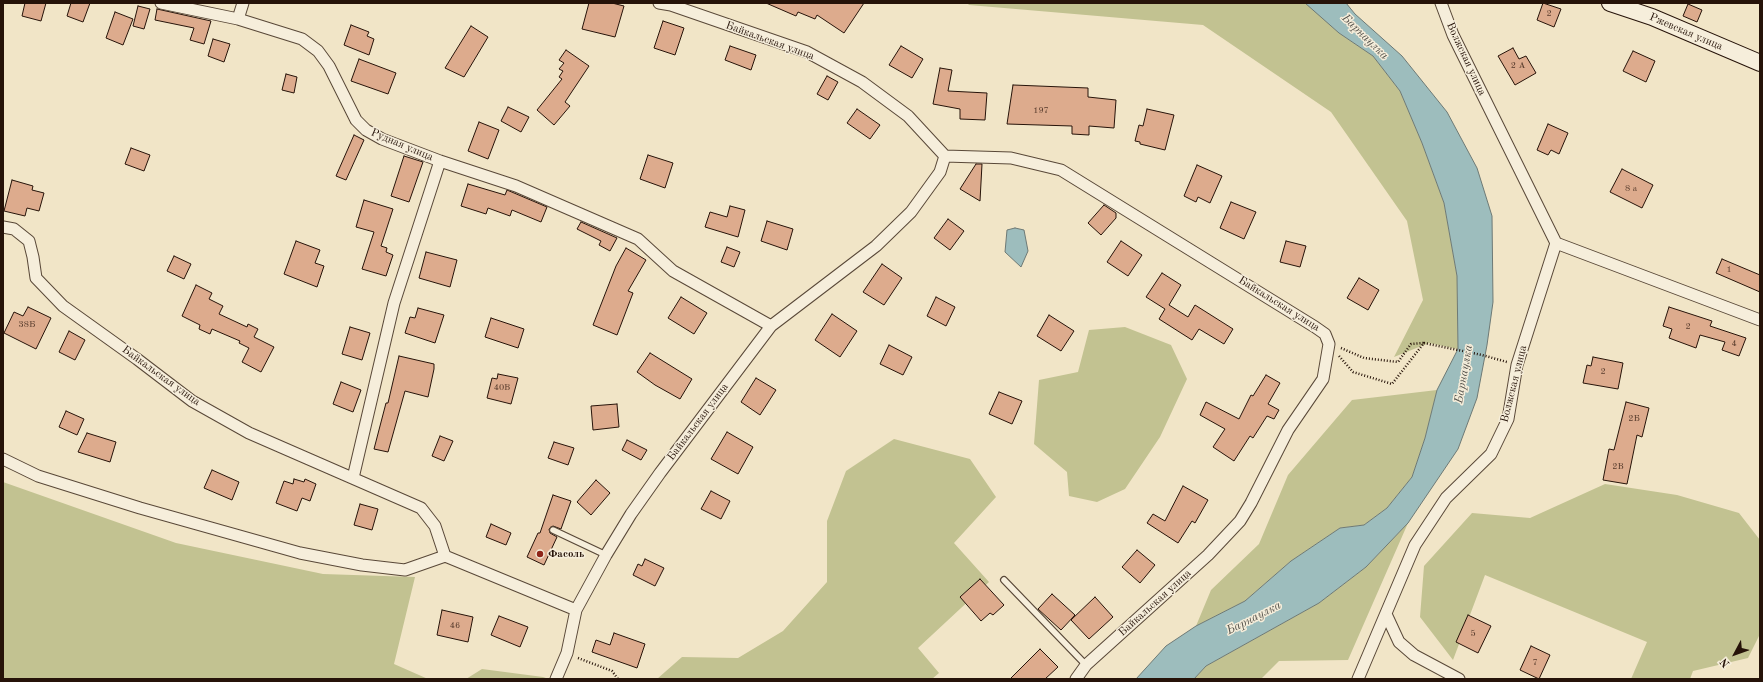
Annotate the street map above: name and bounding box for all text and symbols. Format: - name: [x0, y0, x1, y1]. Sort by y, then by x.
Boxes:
- house number: 2: [1546, 9, 1552, 19]
- water label: Барнаулка: [1339, 11, 1391, 63]
- street label: Ржевская улица: [1647, 11, 1725, 53]
- street label: Байкальская улица: [724, 19, 816, 63]
- street label: Волжская улица: [1443, 20, 1489, 98]
- house number: 2 А: [1511, 61, 1525, 71]
- house number: 197: [1033, 106, 1049, 116]
- street label: Рудная улица: [369, 126, 435, 164]
- house number: 8 а: [1625, 184, 1637, 194]
- house number: 1: [1726, 265, 1732, 275]
- street label: Байкальская улица: [1236, 274, 1322, 334]
- house number: 38Б: [19, 320, 35, 330]
- house number: 2: [1685, 322, 1691, 332]
- house number: 4: [1731, 339, 1737, 349]
- street label: Байкальская улица: [119, 343, 203, 409]
- water label: Барнаулка: [1452, 344, 1476, 404]
- street label: Волжская улица: [1498, 344, 1530, 424]
- house number: 2: [1600, 367, 1606, 377]
- street label: Байкальская улица: [665, 381, 731, 463]
- house number: 40В: [494, 383, 510, 393]
- house number: 2Б: [1628, 414, 1640, 424]
- house number: 2В: [1612, 462, 1624, 472]
- place label: Фасоль: [548, 547, 584, 561]
- marker: Фасоль: [535, 549, 545, 559]
- street label: Байкальская улица: [1116, 567, 1194, 639]
- water label: Барнаулка: [1224, 598, 1284, 638]
- house number: 46: [450, 621, 460, 631]
- house number: 5: [1470, 629, 1476, 639]
- north arrow: [1715, 634, 1755, 674]
- text: N: [1719, 655, 1732, 669]
- house number: 7: [1532, 658, 1538, 668]

